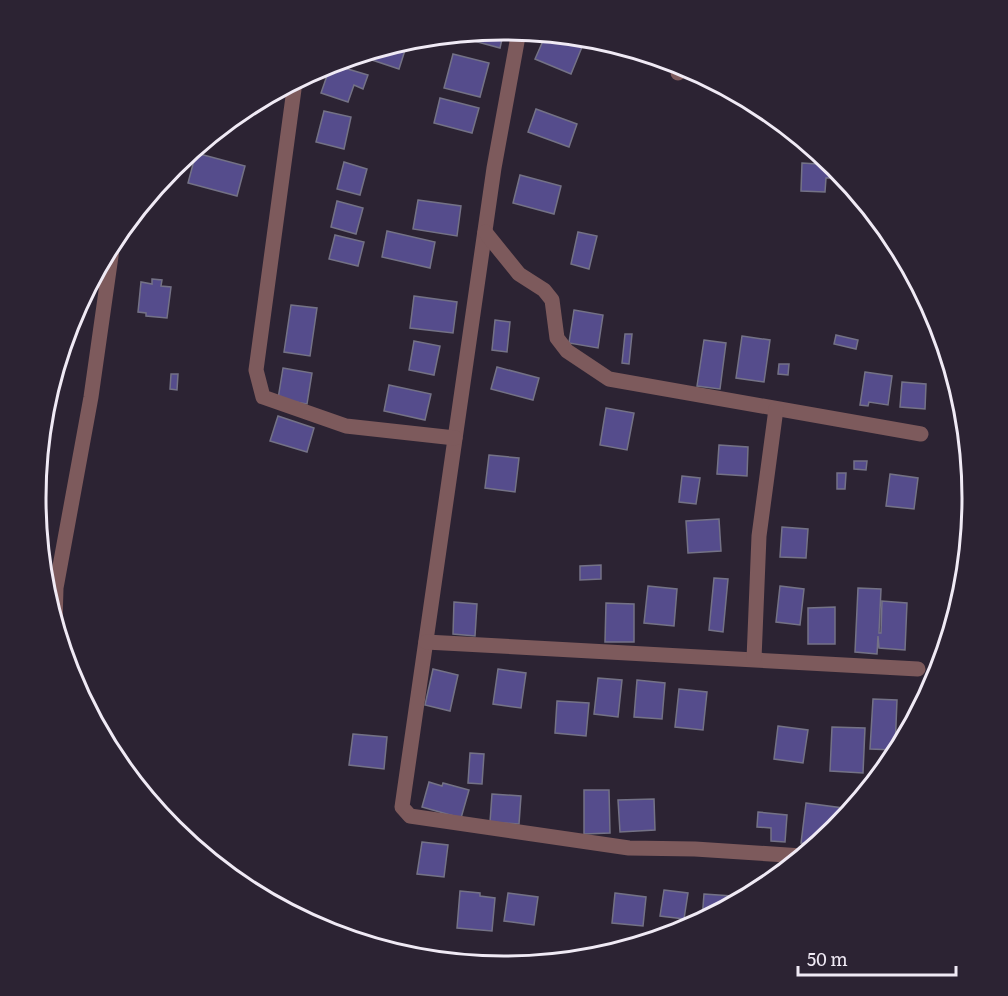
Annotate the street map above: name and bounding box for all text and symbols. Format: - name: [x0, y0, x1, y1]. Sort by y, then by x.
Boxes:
- scale bar: [798, 939, 956, 977]
- text: 50 m: [807, 945, 848, 972]

